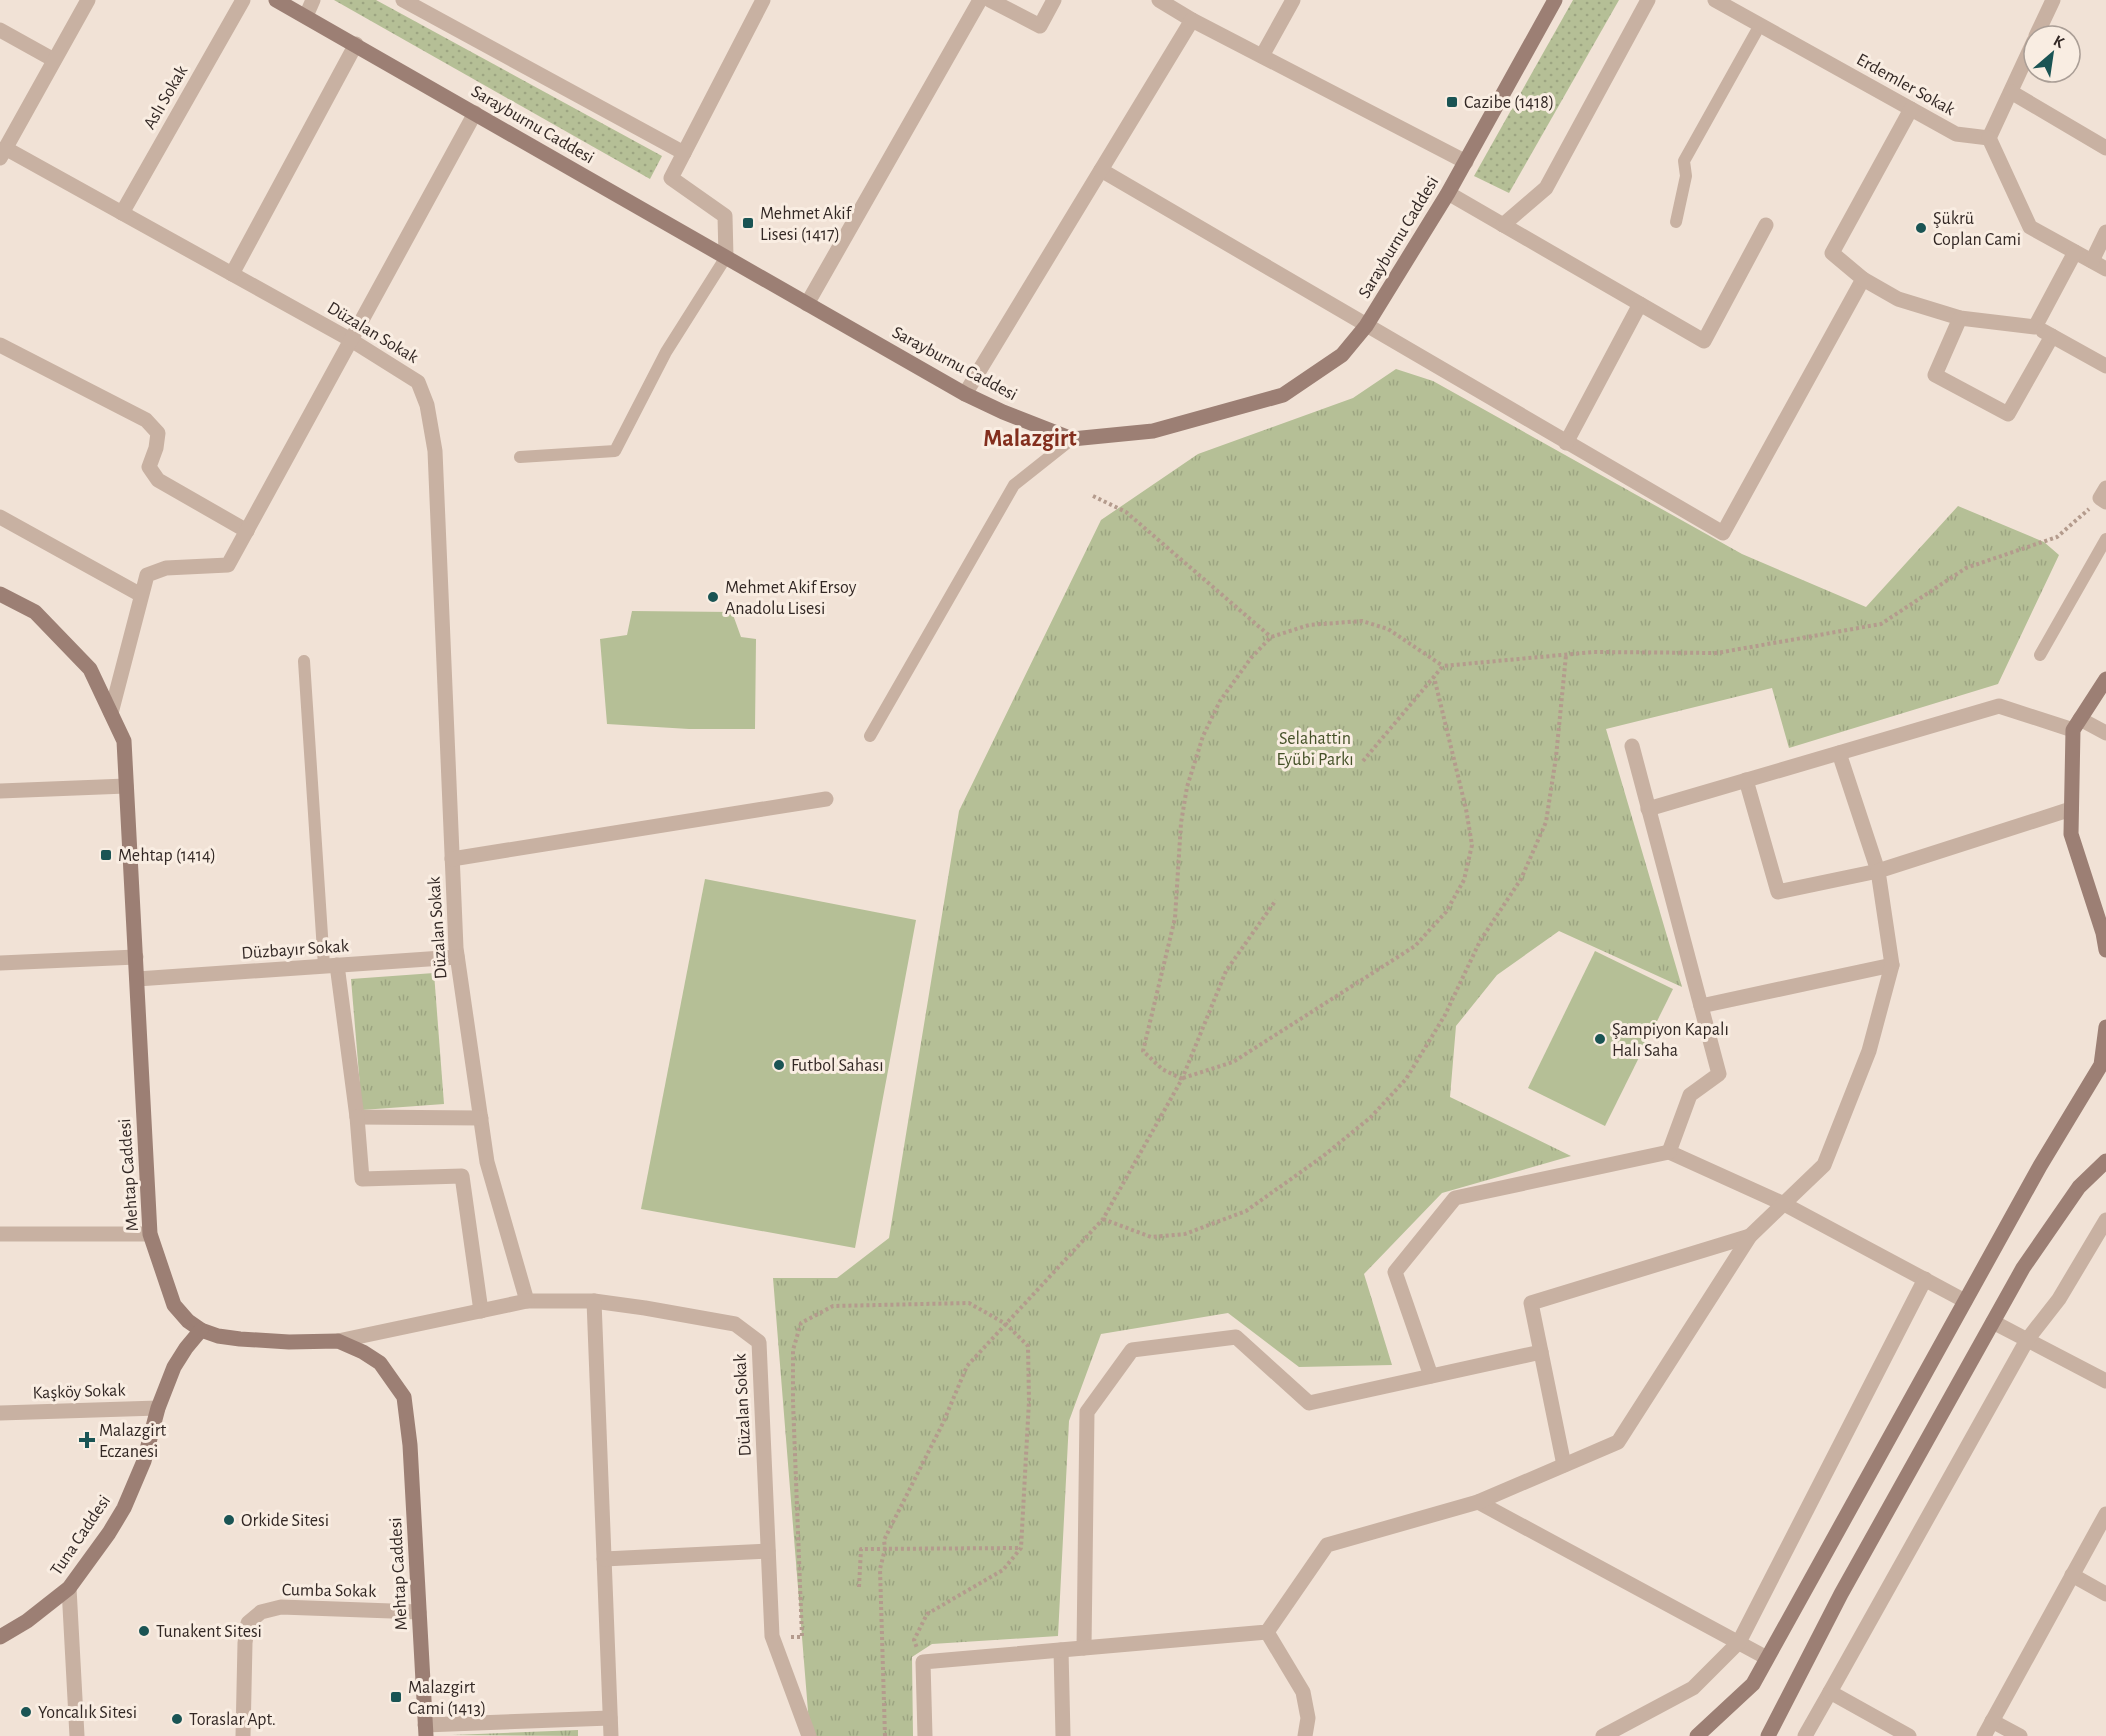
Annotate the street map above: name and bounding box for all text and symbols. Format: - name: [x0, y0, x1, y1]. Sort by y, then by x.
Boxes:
- north arrow: [2022, 24, 2082, 84]
- text: K: [2051, 32, 2067, 51]
- street label: Erdemler Sokak: [1853, 51, 1958, 120]
- street label: Aslı Sokak: [141, 62, 192, 132]
- street label: Sarayburnu Caddesi: [468, 82, 597, 167]
- place label: Cazibe (1418): [1464, 94, 1554, 112]
- marker: Cazibe (1418): [1445, 95, 1459, 109]
- street label: Sarayburnu Caddesi: [1355, 173, 1442, 302]
- place label: Mehmet Akif Lisesi (1417): [760, 205, 853, 244]
- place label: Şükrü Coplan Cami: [1933, 210, 2021, 249]
- marker: Mehmet Akif Lisesi (1417): [741, 216, 755, 230]
- marker: Şükrü Coplan Cami: [1914, 221, 1928, 235]
- street label: Düzalan Sokak: [324, 299, 422, 367]
- street label: Sarayburnu Caddesi: [889, 323, 1020, 404]
- district label: Malazgirt: [983, 427, 1077, 451]
- place label: Mehmet Akif Ersoy Anadolu Lisesi: [725, 579, 857, 618]
- marker: Mehmet Akif Ersoy Anadolu Lisesi: [706, 590, 720, 604]
- park label: Selahattin Eyübi Parkı: [1277, 730, 1354, 769]
- place label: Mehtap (1414): [118, 847, 216, 865]
- marker: Mehtap (1414): [99, 848, 113, 862]
- street label: Düzalan Sokak: [425, 875, 451, 980]
- street label: Düzbayır Sokak: [241, 937, 350, 963]
- place label: Şampiyon Kapalı Halı Saha: [1612, 1021, 1729, 1060]
- marker: Şampiyon Kapalı Halı Saha: [1593, 1032, 1607, 1046]
- place label: Futbol Sahası: [791, 1057, 884, 1075]
- marker: Futbol Sahası: [772, 1058, 786, 1072]
- street label: Mehtap Caddesi: [116, 1118, 142, 1232]
- street label: Düzalan Sokak: [731, 1352, 755, 1457]
- street label: Kaşköy Sokak: [32, 1381, 127, 1403]
- place label: Malazgirt Eczanesi: [99, 1422, 166, 1461]
- marker: Malazgirt Eczanesi: [80, 1433, 94, 1447]
- street label: Tuna Caddesi: [47, 1492, 114, 1579]
- place label: Orkide Sitesi: [241, 1512, 329, 1530]
- marker: Orkide Sitesi: [222, 1513, 236, 1527]
- street label: Mehtap Caddesi: [387, 1517, 411, 1631]
- street label: Cumba Sokak: [282, 1581, 377, 1601]
- place label: Tunakent Sitesi: [156, 1623, 262, 1641]
- marker: Tunakent Sitesi: [137, 1624, 151, 1638]
- place label: Malazgirt Cami (1413): [408, 1679, 486, 1718]
- marker: Malazgirt Cami (1413): [389, 1690, 403, 1704]
- place label: Yoncalık Sitesi: [38, 1704, 137, 1722]
- marker: Yoncalık Sitesi: [19, 1705, 33, 1719]
- place label: Toraslar Apt.: [189, 1711, 276, 1729]
- marker: Toraslar Apt.: [170, 1712, 184, 1726]

